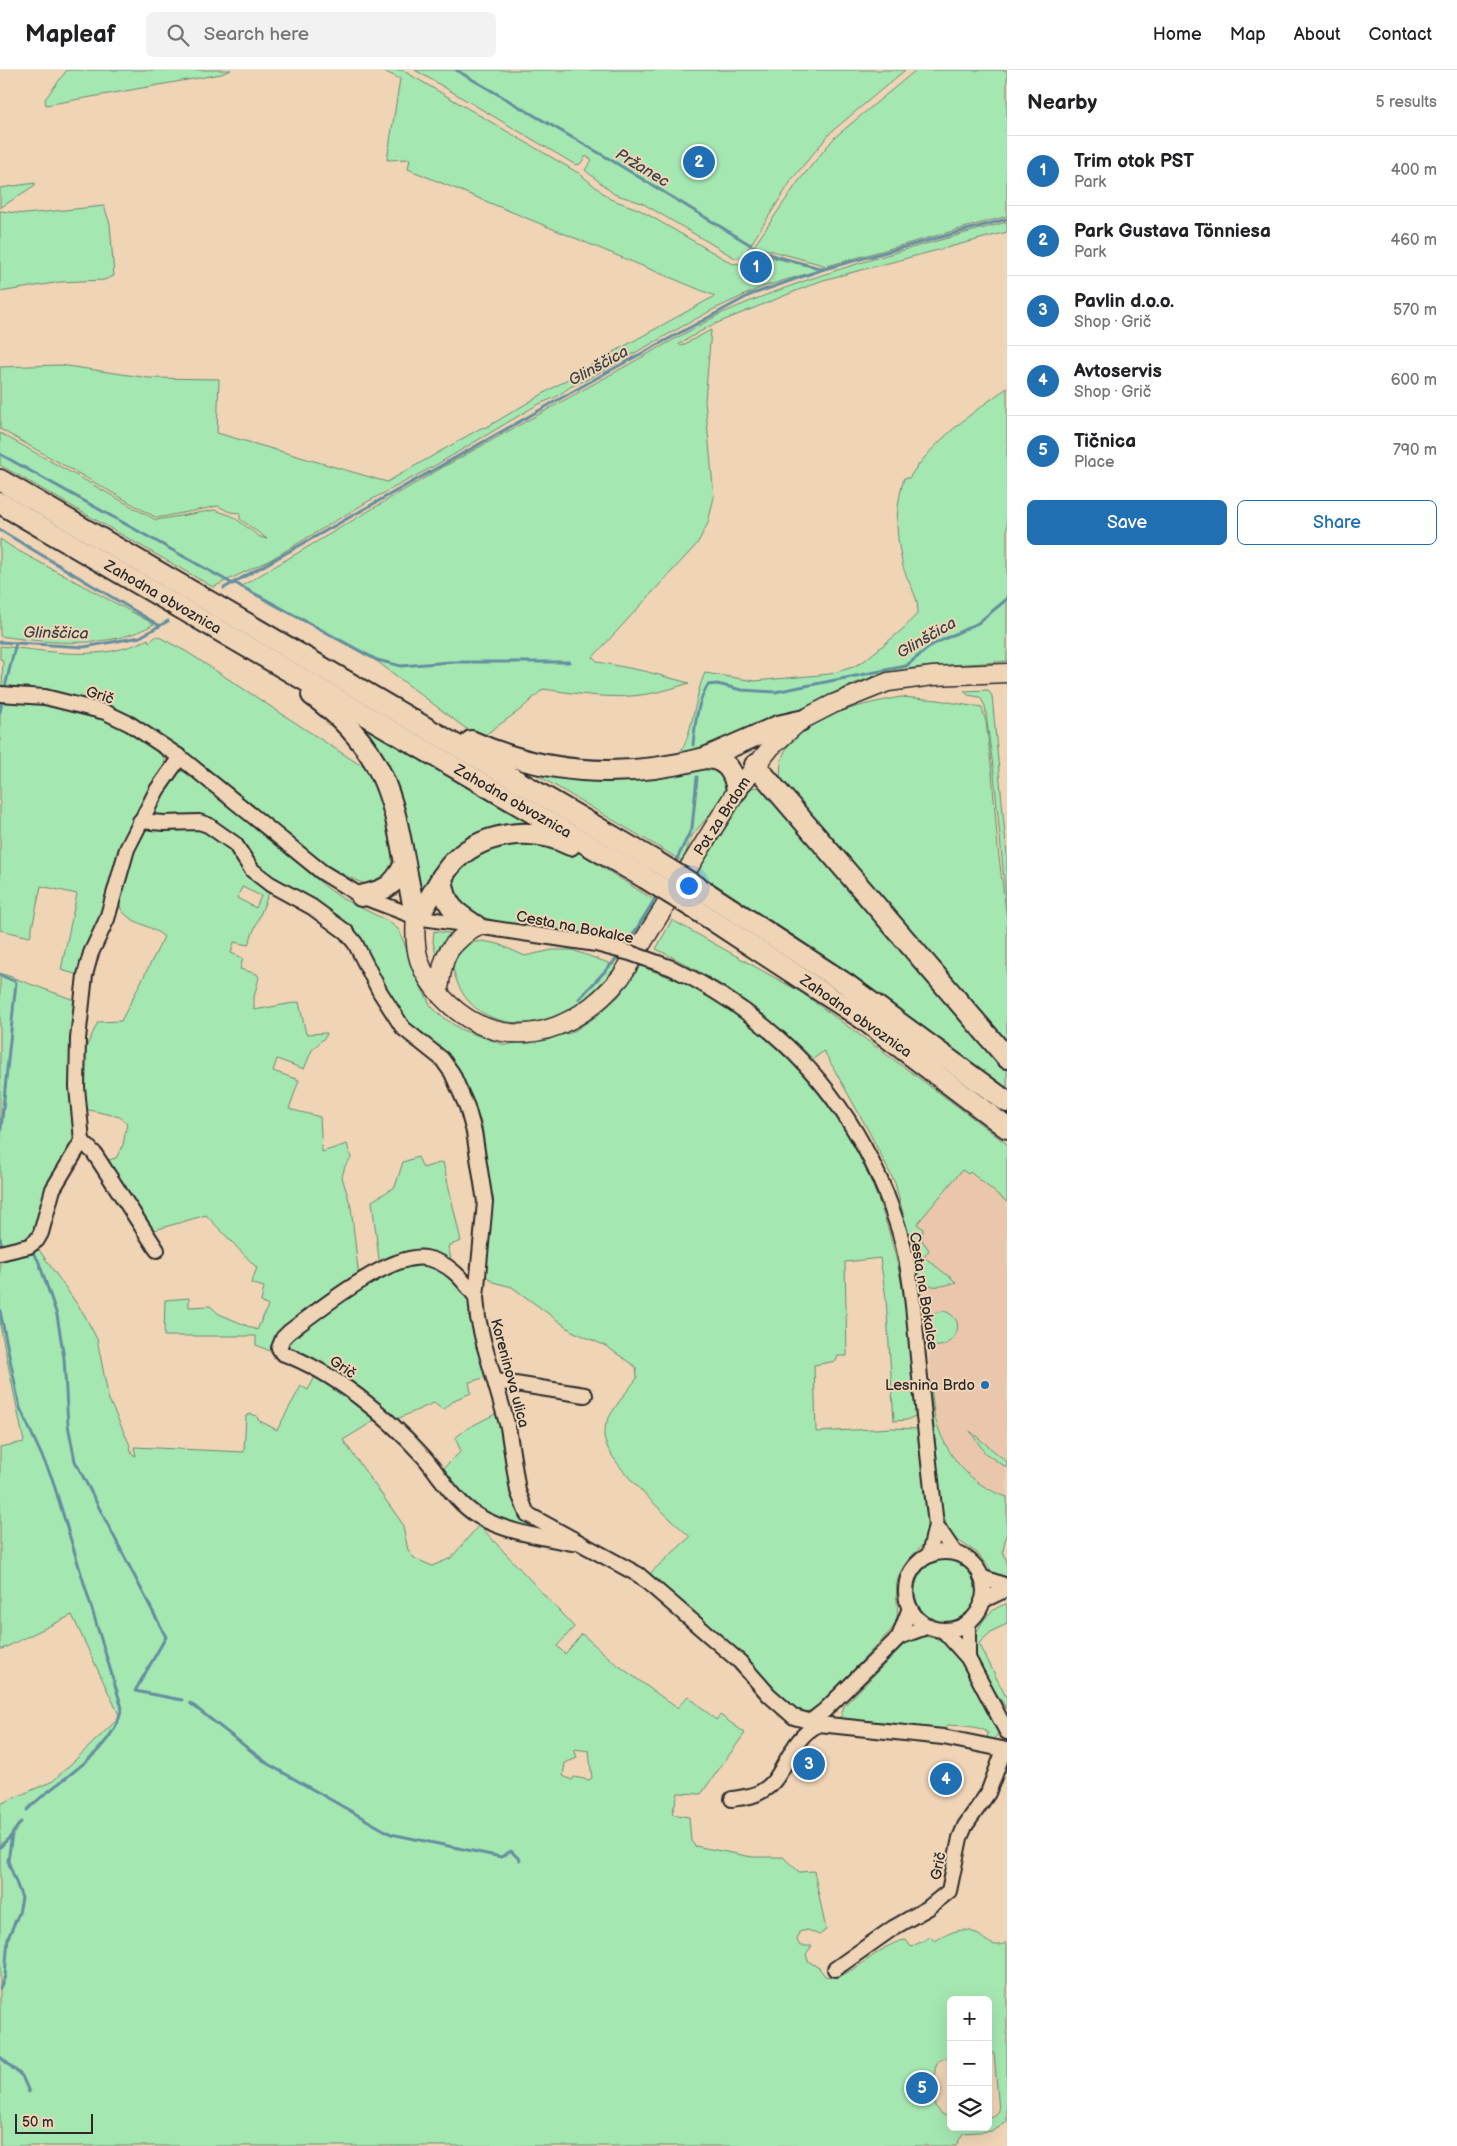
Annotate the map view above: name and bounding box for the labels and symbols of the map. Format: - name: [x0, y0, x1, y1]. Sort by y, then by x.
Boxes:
- pin: 2: [683, 143, 715, 181]
- water label: Pržanec: [612, 145, 673, 192]
- pin: 1: [740, 248, 772, 286]
- water label: Glinščica: [566, 342, 632, 390]
- street label: Zahodna obvoznica: [100, 556, 225, 639]
- water label: Glinščica: [894, 614, 960, 663]
- water label: Glinščica: [23, 623, 89, 644]
- street label: Grič: [83, 682, 116, 709]
- street label: Zahodna obvoznica: [450, 760, 575, 843]
- street label: Pot za Brdom: [690, 773, 755, 859]
- your location: [676, 873, 702, 899]
- street label: Cesta na Bokalce: [515, 907, 635, 948]
- street label: Zahodna obvoznica: [795, 970, 915, 1062]
- street label: Cesta na Bokalce: [905, 1231, 942, 1352]
- street label: Koreninova ulica: [486, 1317, 533, 1430]
- street label: Grič: [326, 1352, 360, 1383]
- place label: Lesnina Brdo: [885, 1376, 975, 1395]
- marker: Lesnina Brdo: [979, 1379, 991, 1391]
- pin: 3: [793, 1745, 825, 1783]
- pin: 4: [930, 1760, 962, 1798]
- street label: Grič: [926, 1850, 951, 1882]
- pin: 5: [906, 2069, 938, 2107]
- scale bar: [15, 2111, 92, 2134]

